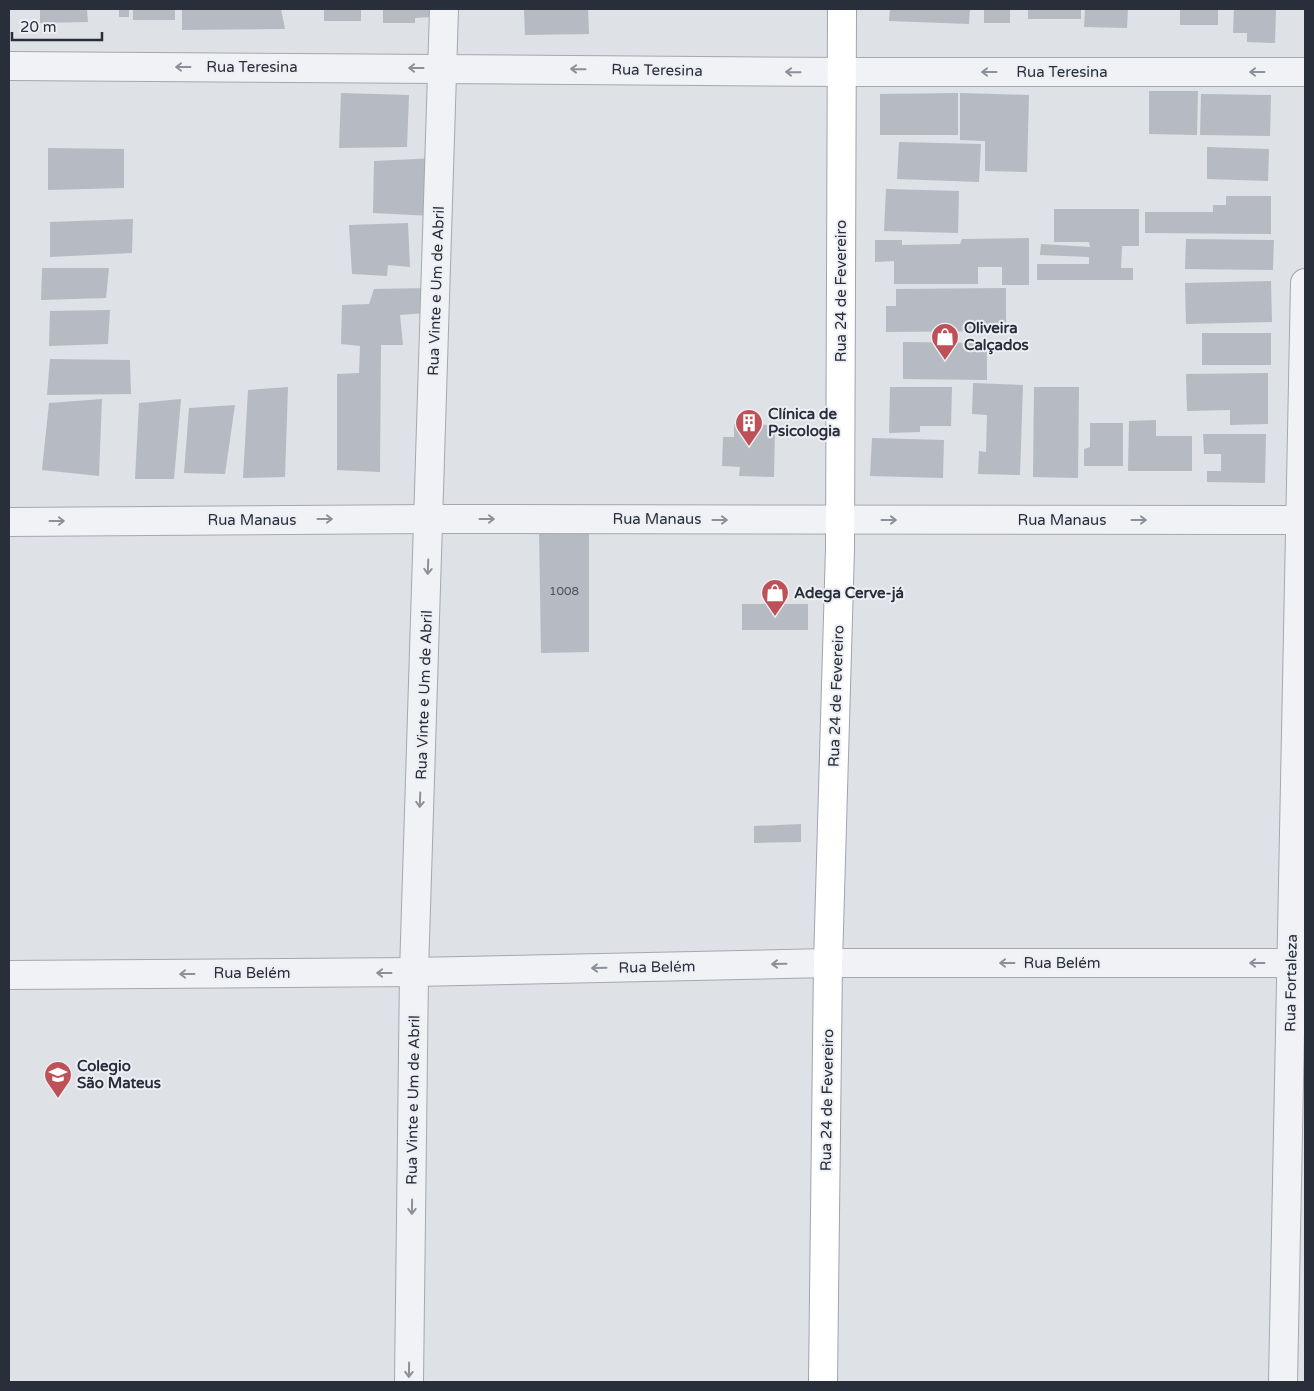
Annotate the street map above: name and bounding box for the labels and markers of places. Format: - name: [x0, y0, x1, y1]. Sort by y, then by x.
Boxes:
- place label: Oliveira Calçados: [964, 319, 1029, 355]
- shop icon: Oliveira Calçados: [930, 322, 960, 361]
- place label: Clínica de Psicologia: [768, 405, 840, 441]
- building icon: Clínica de Psicologia: [734, 408, 764, 447]
- shop icon: Adega Cerve-já: [760, 578, 790, 617]
- place label: Adega Cerve-já: [794, 584, 904, 603]
- place label: Colegio São Mateus: [77, 1057, 161, 1092]
- school or university icon: Colegio São Mateus: [43, 1060, 73, 1099]

